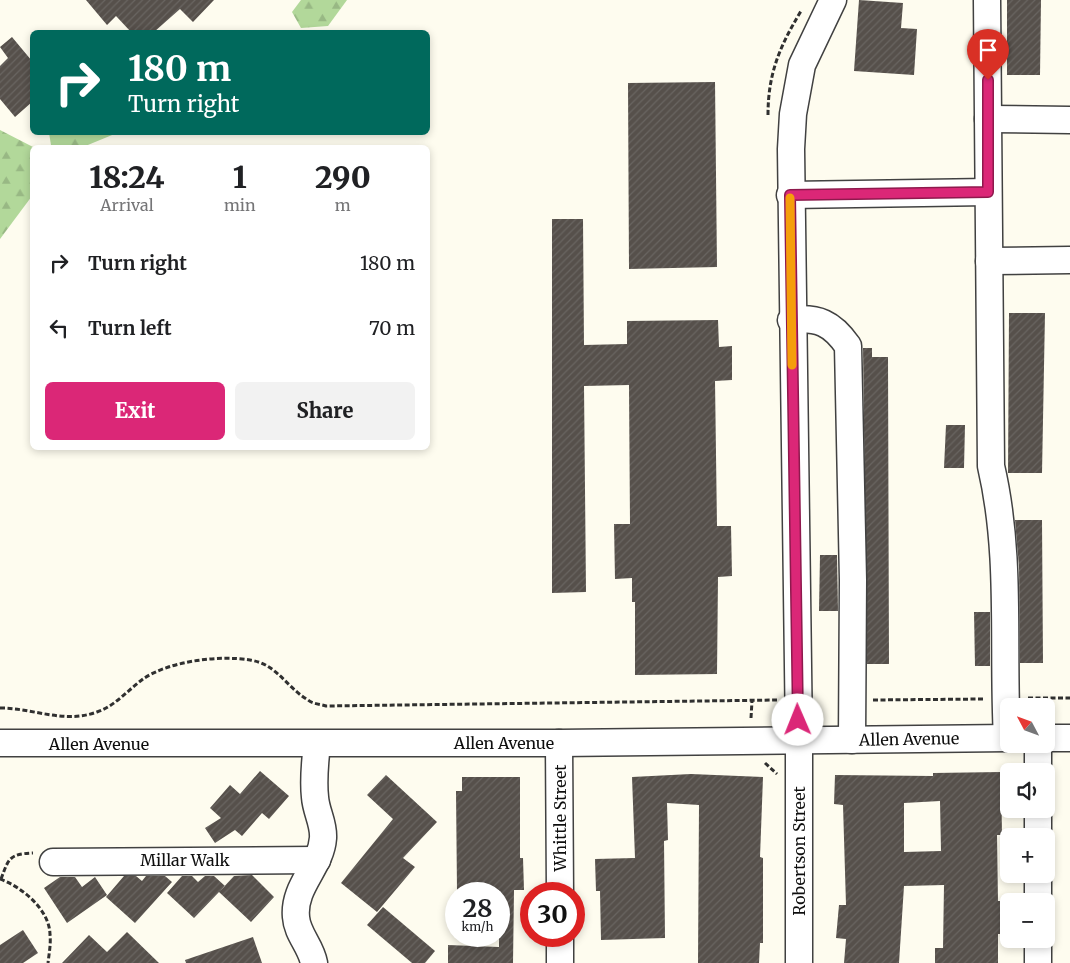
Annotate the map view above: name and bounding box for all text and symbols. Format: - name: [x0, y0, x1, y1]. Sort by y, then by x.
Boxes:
- pin: [967, 29, 1009, 80]
- icon: arrive: [974, 36, 1002, 64]
- text: 180 m: [128, 47, 231, 91]
- icon: right: [45, 50, 110, 115]
- text: Turn right: [128, 90, 239, 118]
- text: 18:24: [89, 158, 165, 196]
- text: 1: [233, 158, 247, 196]
- text: 290: [315, 158, 371, 196]
- text: Arrival: [100, 195, 154, 215]
- text: min: [224, 195, 256, 215]
- text: m: [335, 195, 351, 215]
- icon: right: [45, 249, 73, 277]
- text: Turn right: [88, 251, 187, 275]
- text: 180 m: [360, 251, 415, 275]
- icon: left: [45, 314, 73, 342]
- text: Turn left: [88, 316, 172, 340]
- text: 70 m: [369, 316, 415, 340]
- button: Exit: [45, 382, 225, 440]
- button: Share: [235, 382, 415, 440]
- position arrow: [771, 693, 823, 745]
- north arrow: [1000, 698, 1055, 752]
- map controls: [1000, 698, 1055, 948]
- street label: Allen Avenue: [858, 728, 959, 750]
- street label: Allen Avenue: [453, 733, 554, 753]
- street label: Allen Avenue: [48, 734, 149, 754]
- button: sound: [1000, 763, 1055, 818]
- street label: Whittle Street: [550, 764, 570, 873]
- street label: Robertson Street: [789, 785, 809, 916]
- button: +: [1000, 828, 1055, 883]
- street label: Millar Walk: [140, 850, 231, 870]
- speed limit sign: 30: [520, 882, 585, 947]
- text: 28: [462, 892, 493, 924]
- button: −: [1000, 893, 1055, 948]
- text: km/h: [462, 919, 493, 934]

